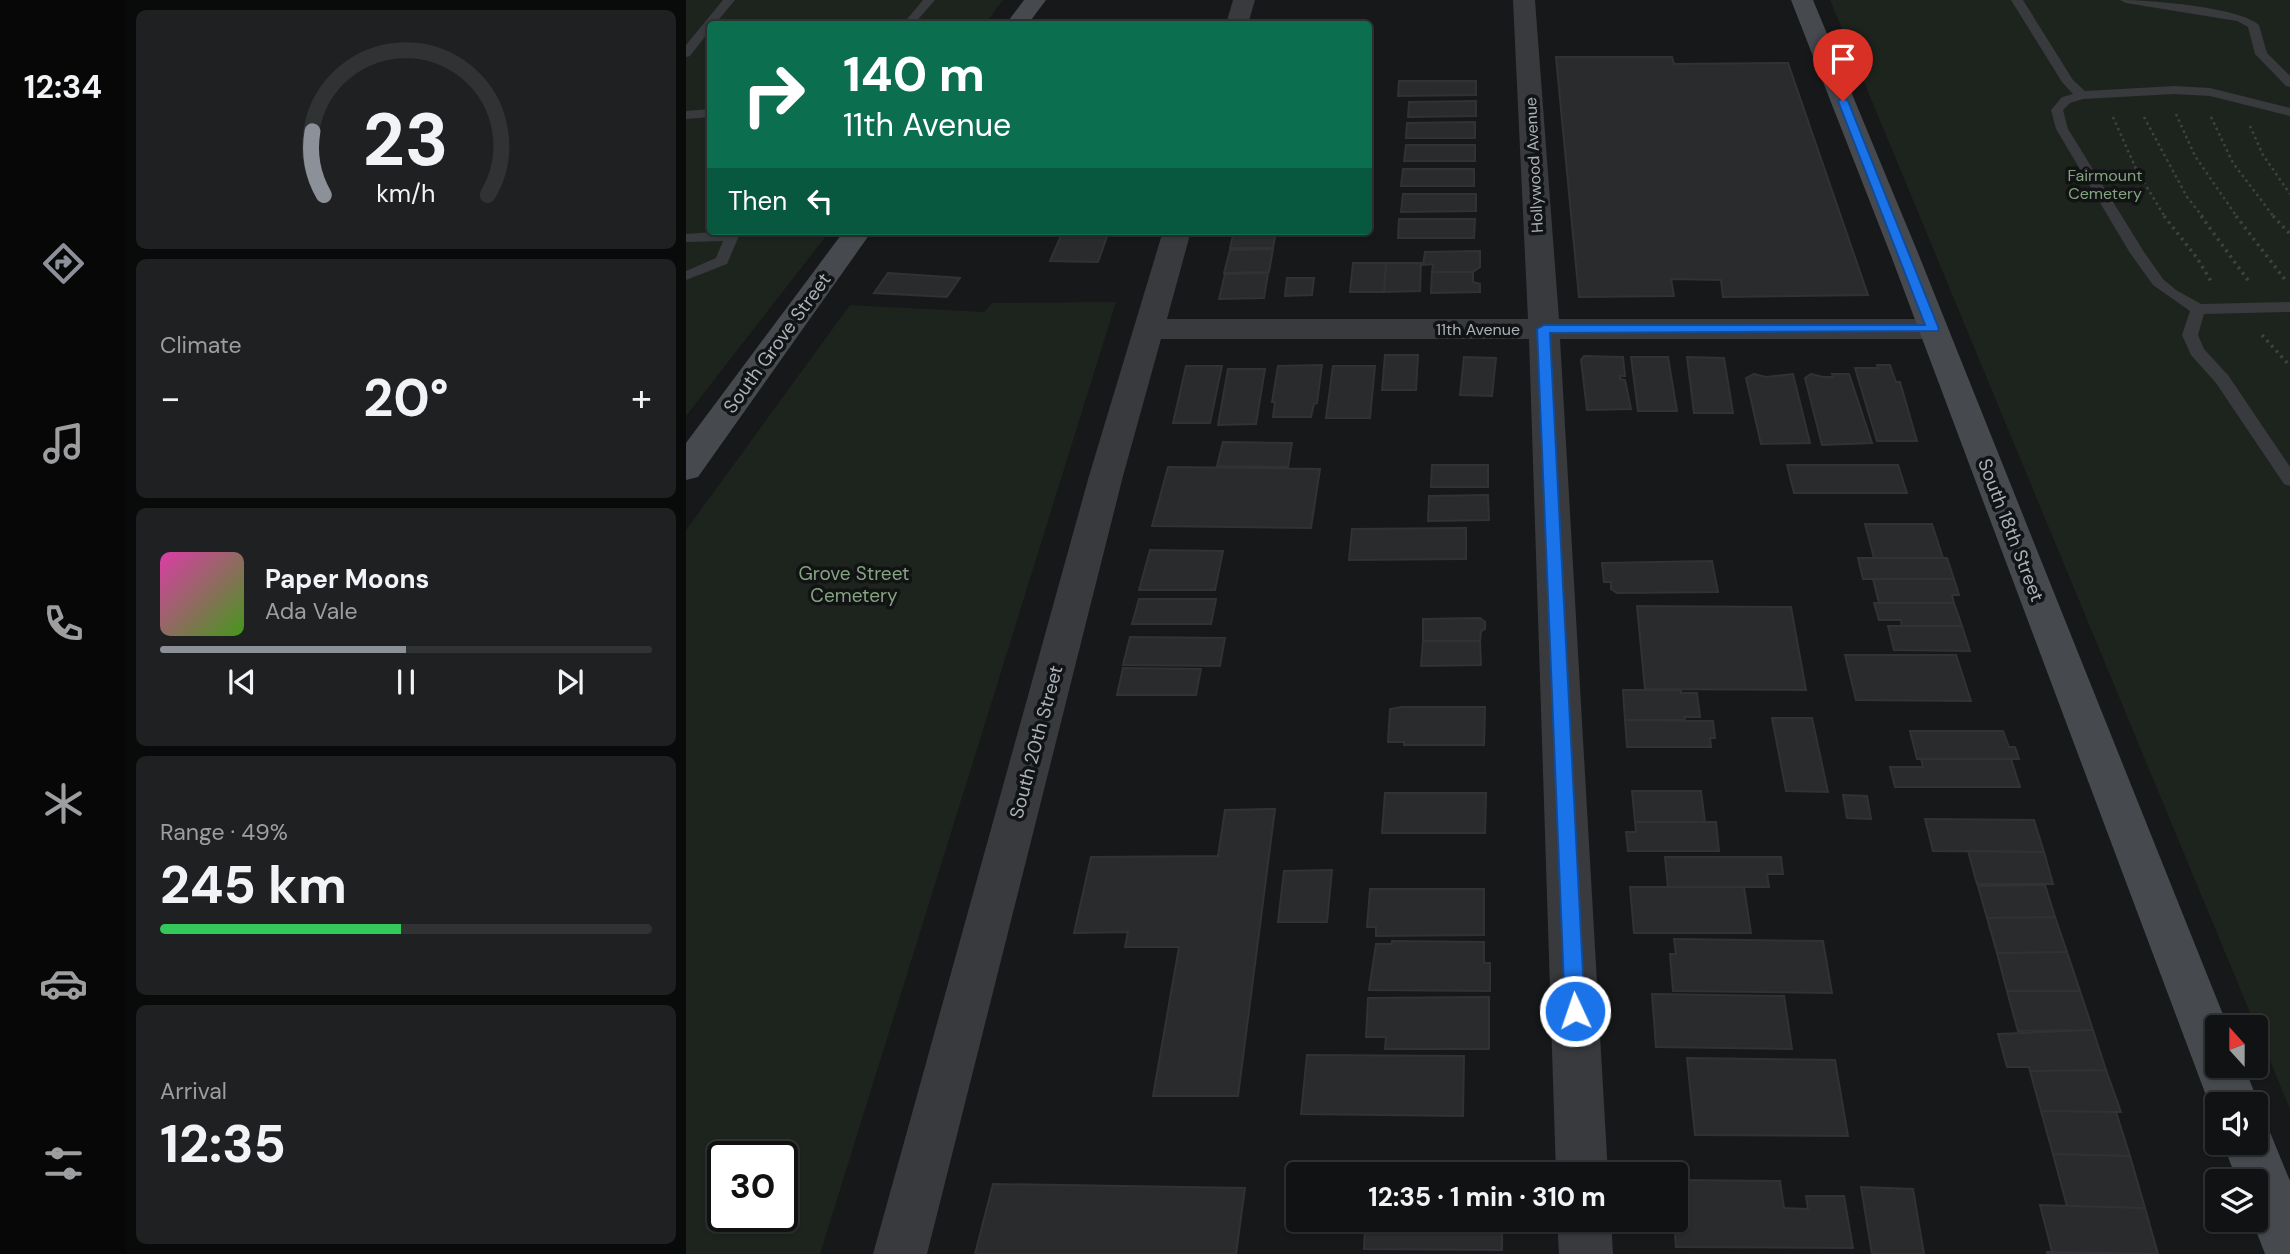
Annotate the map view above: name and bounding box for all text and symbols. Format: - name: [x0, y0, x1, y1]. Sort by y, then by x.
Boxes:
- pin: [1813, 29, 1873, 101]
- icon: arrive: [1824, 40, 1862, 78]
- text: 140 m: [843, 42, 985, 106]
- icon: right: [728, 49, 819, 140]
- text: 12:34: [24, 66, 102, 108]
- text: 23: [363, 94, 449, 189]
- street label: Hollywood Avenue: [1520, 97, 1548, 233]
- text: 11th Avenue: [843, 104, 1011, 146]
- park label: Fairmount Cemetery: [2068, 165, 2142, 204]
- text: km/h: [376, 177, 436, 210]
- icon: left: [801, 182, 839, 220]
- text: Then: [728, 184, 787, 218]
- icon: directions: [39, 239, 88, 288]
- street label: South Grove Street: [718, 268, 836, 418]
- street label: 11th Avenue: [1436, 319, 1520, 340]
- text: Climate: [160, 330, 242, 360]
- text: 20°: [363, 364, 449, 432]
- text: −: [160, 373, 181, 423]
- text: +: [631, 373, 652, 423]
- icon: music: [39, 419, 88, 468]
- street label: South 18th Street: [1972, 455, 2050, 605]
- park label: Grove Street Cemetery: [798, 561, 910, 608]
- text: Paper Moons: [265, 562, 429, 596]
- text: Ada Vale: [265, 596, 358, 626]
- icon: phone: [39, 599, 88, 648]
- icon: previous: [223, 663, 261, 701]
- icon: pause: [387, 663, 425, 701]
- icon: next: [551, 663, 589, 701]
- street label: South 20th Street: [1004, 663, 1068, 821]
- icon: climate: [39, 779, 88, 828]
- text: Range · 49%: [160, 817, 288, 847]
- text: 245 km: [160, 851, 347, 919]
- icon: car: [39, 959, 88, 1008]
- position arrow: [1538, 974, 1612, 1048]
- north arrow: [2205, 1015, 2268, 1078]
- map controls: [2205, 1015, 2268, 1232]
- text: Arrival: [160, 1076, 227, 1106]
- button: sound: [2205, 1092, 2268, 1155]
- text: 12:35: [160, 1110, 286, 1178]
- icon: filters: [39, 1139, 88, 1188]
- speed limit sign: 30: [707, 1141, 798, 1232]
- button: layers: [2205, 1169, 2268, 1232]
- text: 12:35 · 1 min · 310 m: [1368, 1180, 1606, 1214]

